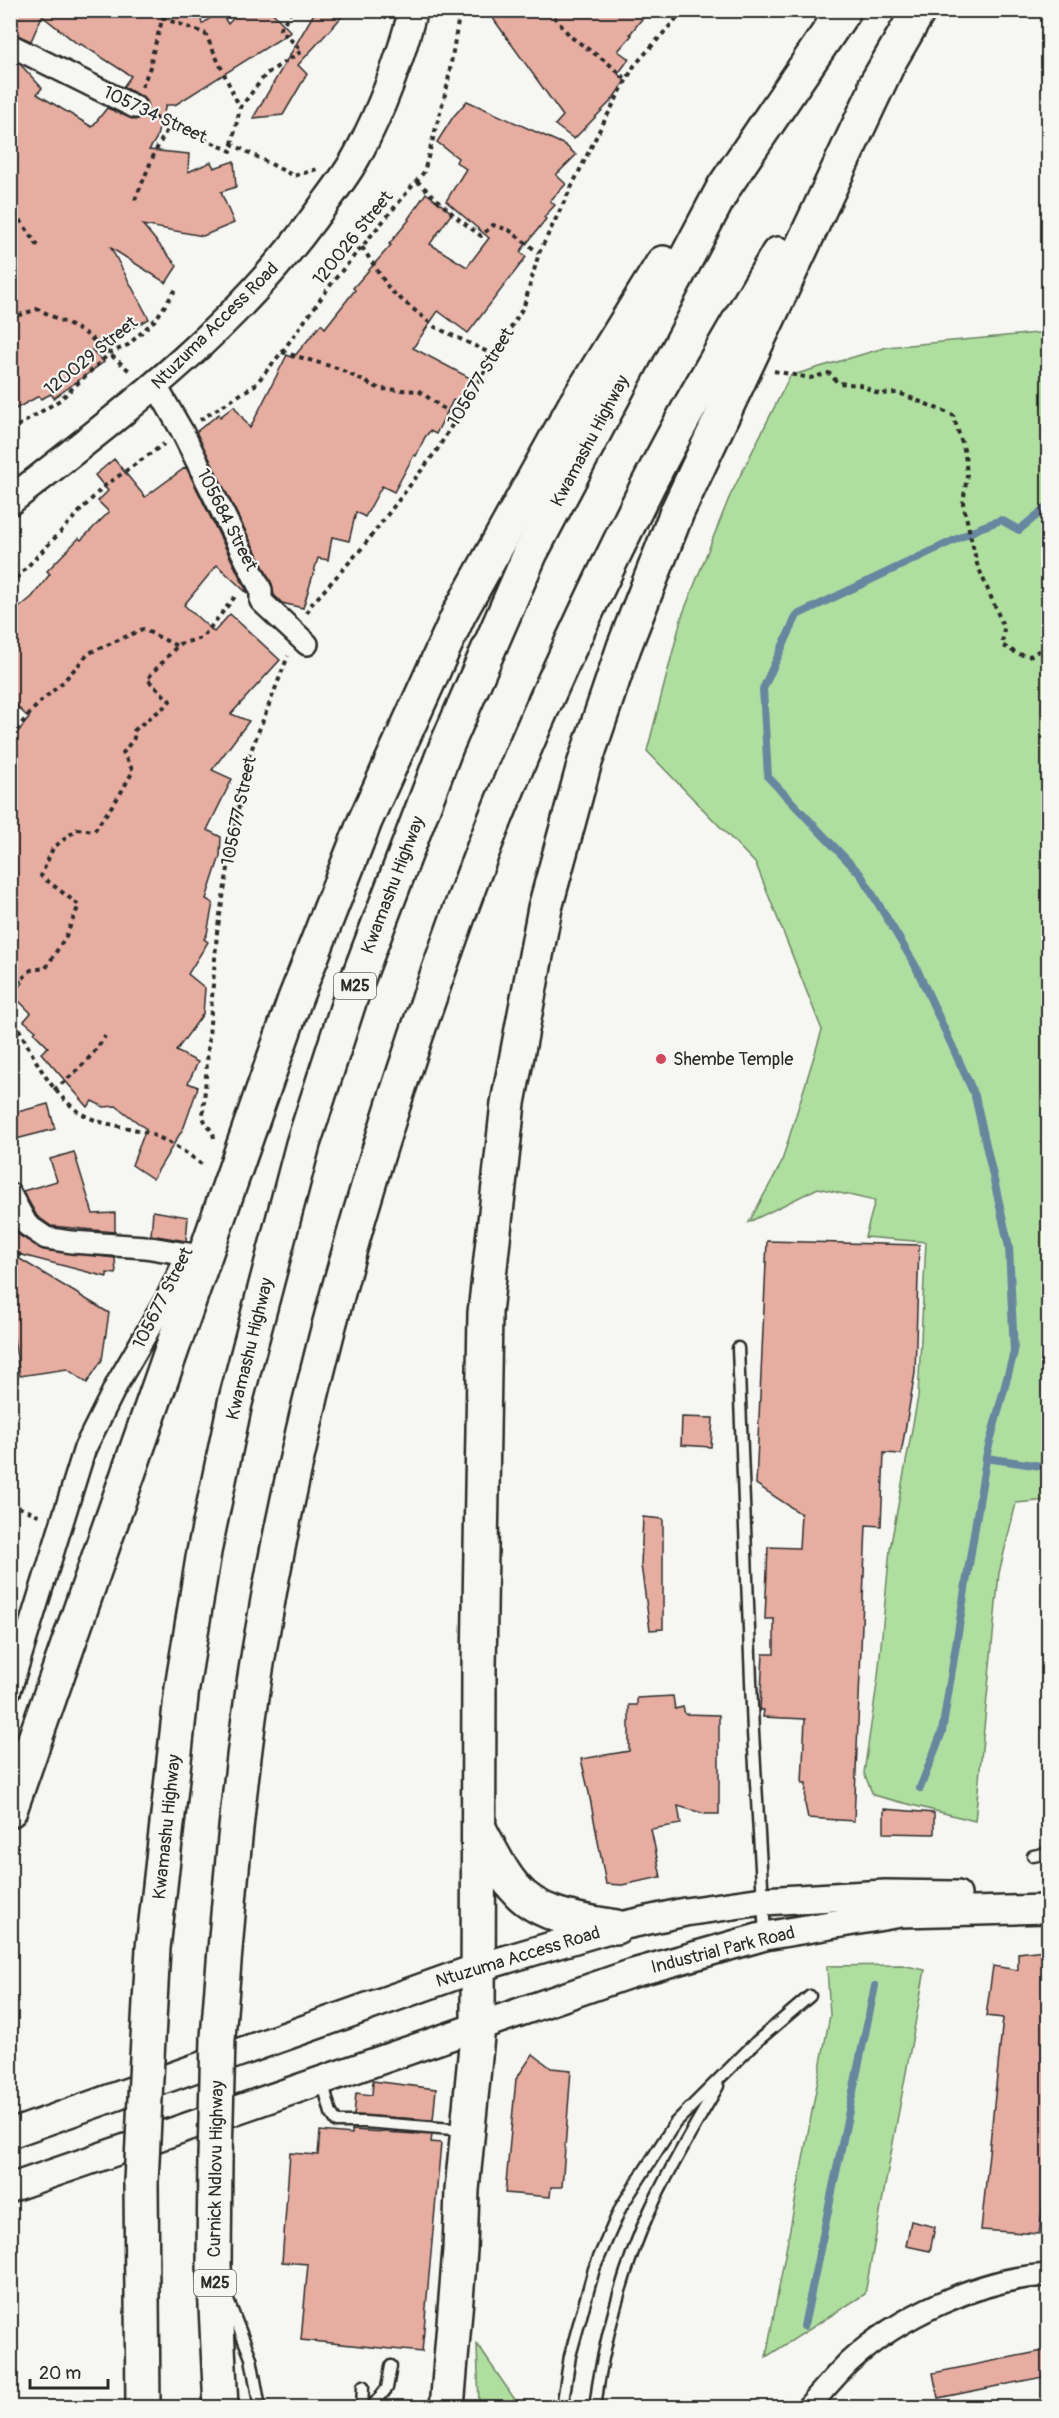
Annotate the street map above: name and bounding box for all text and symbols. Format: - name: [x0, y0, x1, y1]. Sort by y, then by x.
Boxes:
- street label: 105734 Street: [99, 81, 211, 149]
- street label: 120026 Street: [308, 186, 399, 290]
- street label: Ntuzuma Access Road: [146, 257, 284, 395]
- street label: 120029 Street: [40, 311, 143, 401]
- street label: 105677 Street: [443, 323, 520, 431]
- street label: Kwamashu Highway: [546, 371, 634, 511]
- street label: 105684 Street: [191, 465, 263, 576]
- street label: 105677 Street: [216, 754, 262, 868]
- street label: Kwamashu Highway: [356, 813, 430, 957]
- road number: M25: [334, 973, 376, 999]
- place label: Shembe Temple: [673, 1048, 794, 1071]
- marker: Shembe Temple: [654, 1052, 668, 1066]
- street label: 105677 Street: [128, 1243, 199, 1353]
- street label: Kwamashu Highway: [221, 1275, 279, 1422]
- street label: Kwamashu Highway: [148, 1753, 186, 1901]
- street label: Ntuzuma Access Road: [433, 1921, 603, 1993]
- street label: Industrial Park Road: [649, 1921, 797, 1979]
- street label: Curnick Ndlovu Highway: [203, 2080, 229, 2258]
- road number: M25: [194, 2270, 236, 2296]
- scale bar: [30, 2352, 108, 2390]
- text: 20 m: [39, 2362, 81, 2385]

